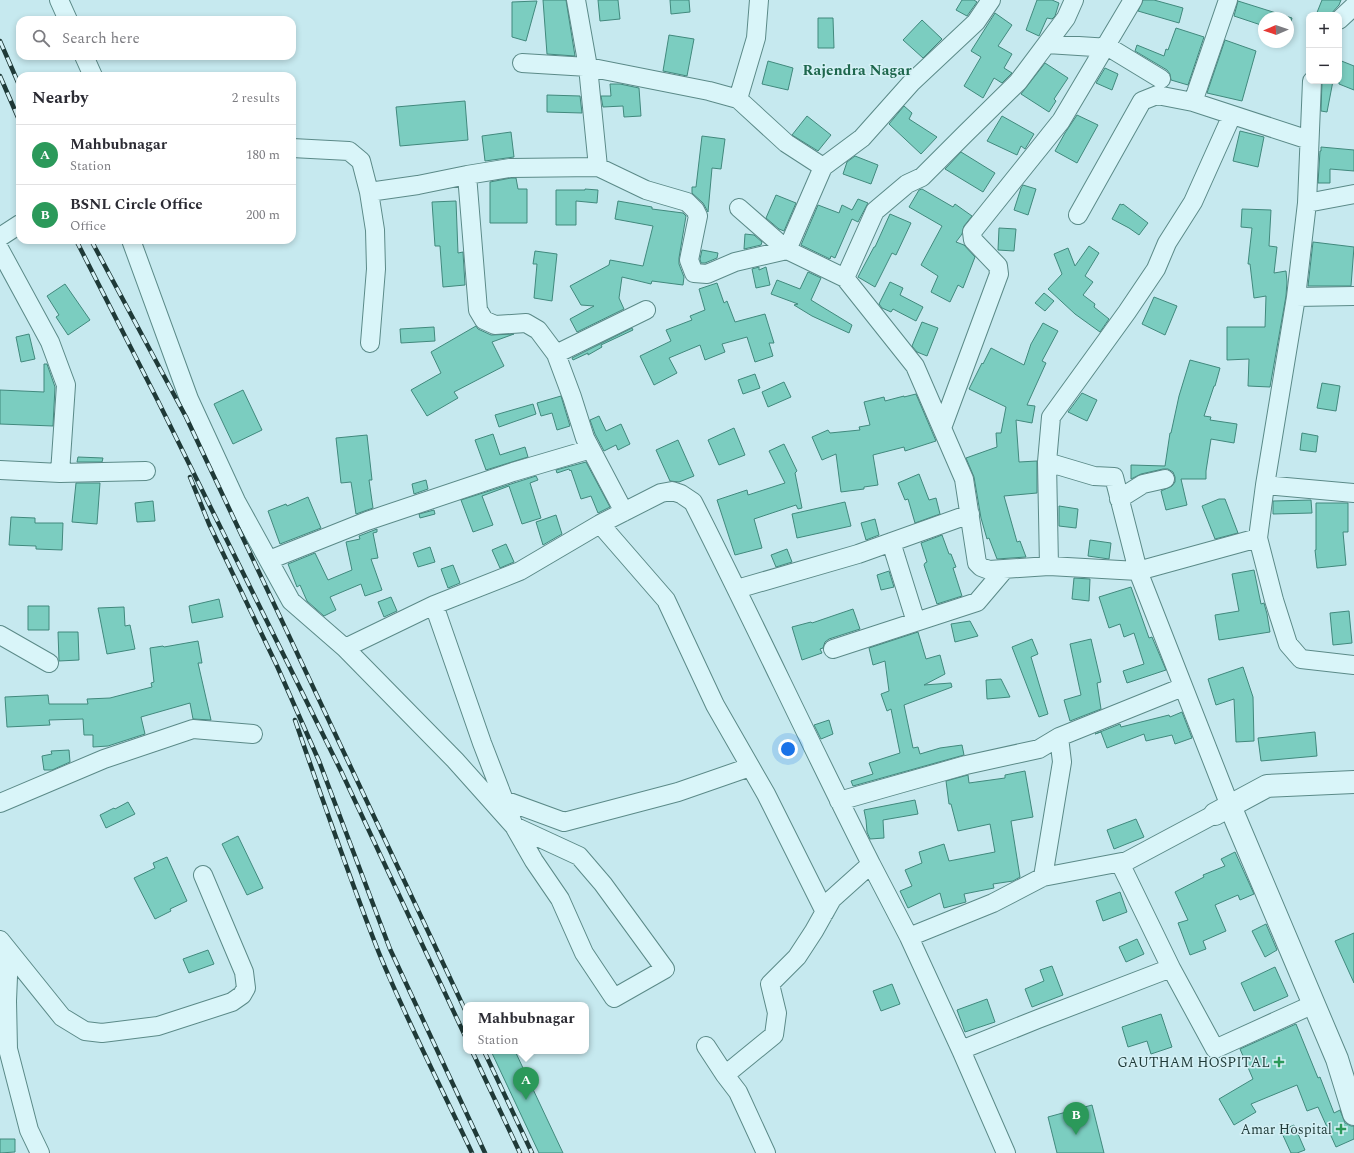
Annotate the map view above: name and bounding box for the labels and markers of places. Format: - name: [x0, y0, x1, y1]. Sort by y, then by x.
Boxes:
- place label: GAUTHAM HOSPITAL: [1117, 1052, 1270, 1073]
- marker: GAUTHAM HOSPITAL: [1273, 1056, 1285, 1068]
- pin: A: [513, 1067, 539, 1100]
- pin: B: [1063, 1102, 1089, 1135]
- place label: Amar Hospital: [1241, 1119, 1332, 1140]
- marker: Amar Hospital: [1335, 1123, 1347, 1135]

